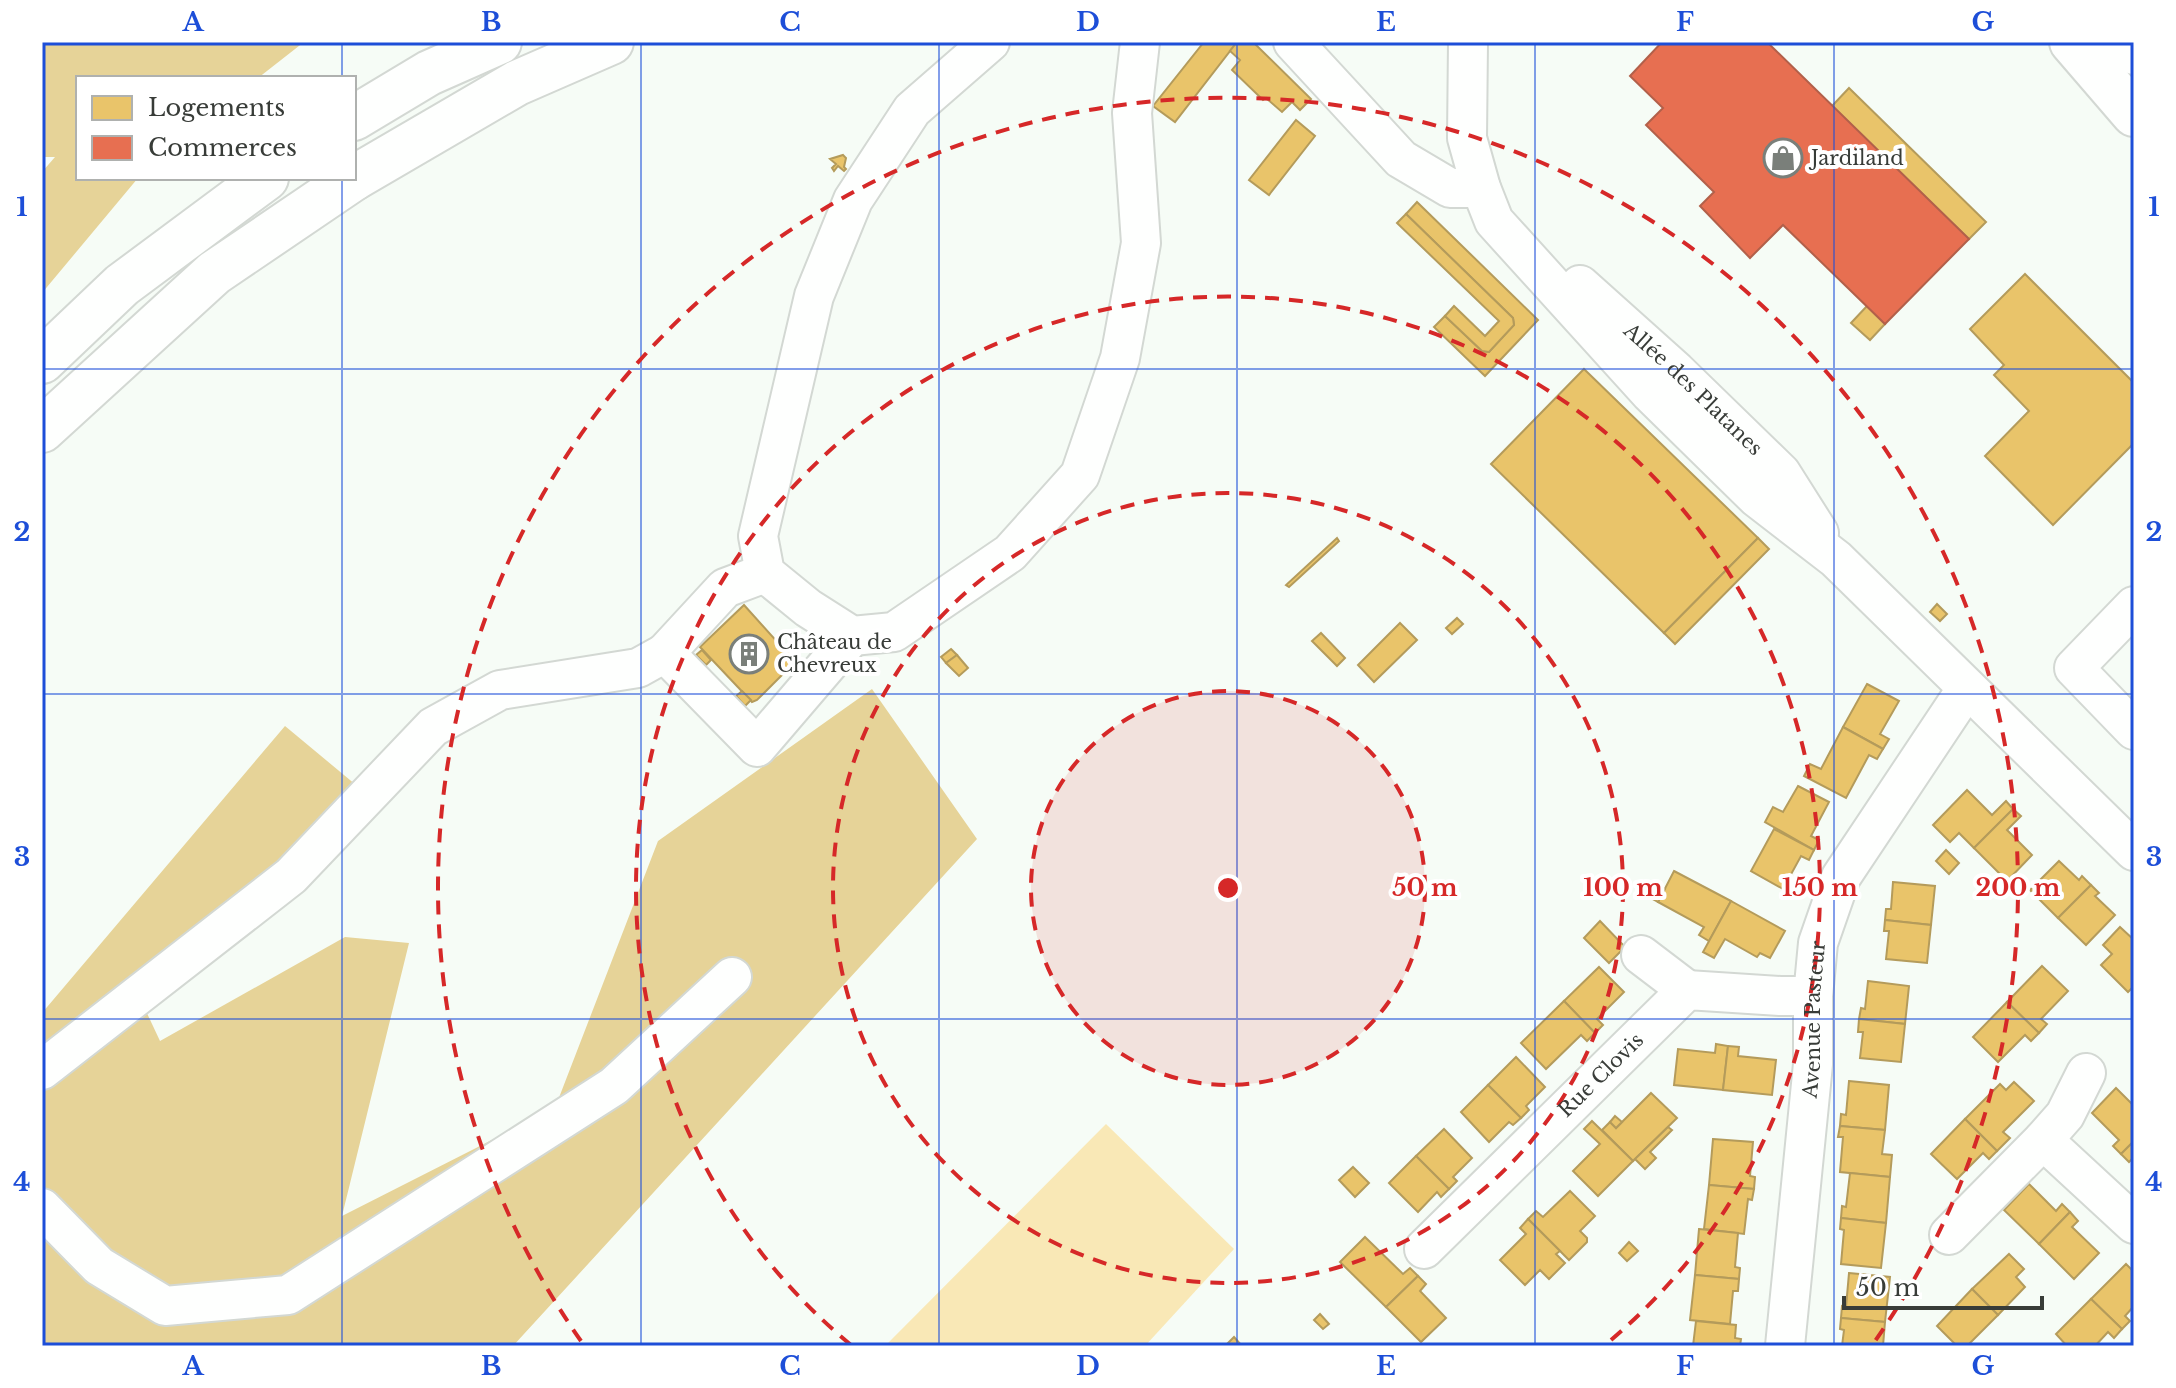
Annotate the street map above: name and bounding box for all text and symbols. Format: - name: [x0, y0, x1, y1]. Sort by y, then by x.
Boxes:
- text: A: [181, 6, 204, 38]
- text: B: [481, 6, 501, 38]
- text: C: [779, 6, 801, 38]
- text: D: [1076, 6, 1100, 38]
- text: E: [1376, 6, 1396, 38]
- text: F: [1676, 6, 1694, 38]
- text: G: [1972, 6, 1995, 38]
- legend: [76, 76, 356, 180]
- text: Logements: [148, 93, 285, 122]
- text: Commerces: [148, 133, 297, 162]
- shop icon: Jardiland: [1762, 137, 1804, 179]
- place label: Jardiland: [1808, 146, 1904, 170]
- text: 1: [16, 191, 28, 223]
- text: 1: [2148, 191, 2160, 223]
- street label: Allée des Platanes: [1618, 318, 1767, 460]
- text: 2: [14, 516, 30, 548]
- text: 2: [2146, 516, 2162, 548]
- place label: Château de Chevreux: [777, 630, 892, 677]
- building icon: Château de Chevreux: [728, 633, 770, 675]
- text: 3: [14, 841, 30, 873]
- text: 3: [2146, 841, 2162, 873]
- text: 50 m: [1392, 873, 1458, 902]
- text: 100 m: [1583, 873, 1663, 902]
- text: 150 m: [1782, 873, 1858, 902]
- text: 200 m: [1976, 873, 2061, 902]
- centre of rings: [1214, 874, 1242, 902]
- street label: Avenue Pasteur: [1798, 939, 1830, 1100]
- street label: Rue Clovis: [1553, 1028, 1648, 1122]
- text: 4: [13, 1166, 31, 1198]
- text: 4: [2145, 1166, 2163, 1198]
- scale bar: [1844, 1260, 2042, 1310]
- text: 50 m: [1856, 1273, 1920, 1302]
- text: A: [181, 1350, 204, 1382]
- text: B: [481, 1350, 501, 1382]
- text: C: [779, 1350, 801, 1382]
- text: D: [1076, 1350, 1100, 1382]
- text: E: [1376, 1350, 1396, 1382]
- text: F: [1676, 1350, 1694, 1382]
- text: G: [1972, 1350, 1995, 1382]

